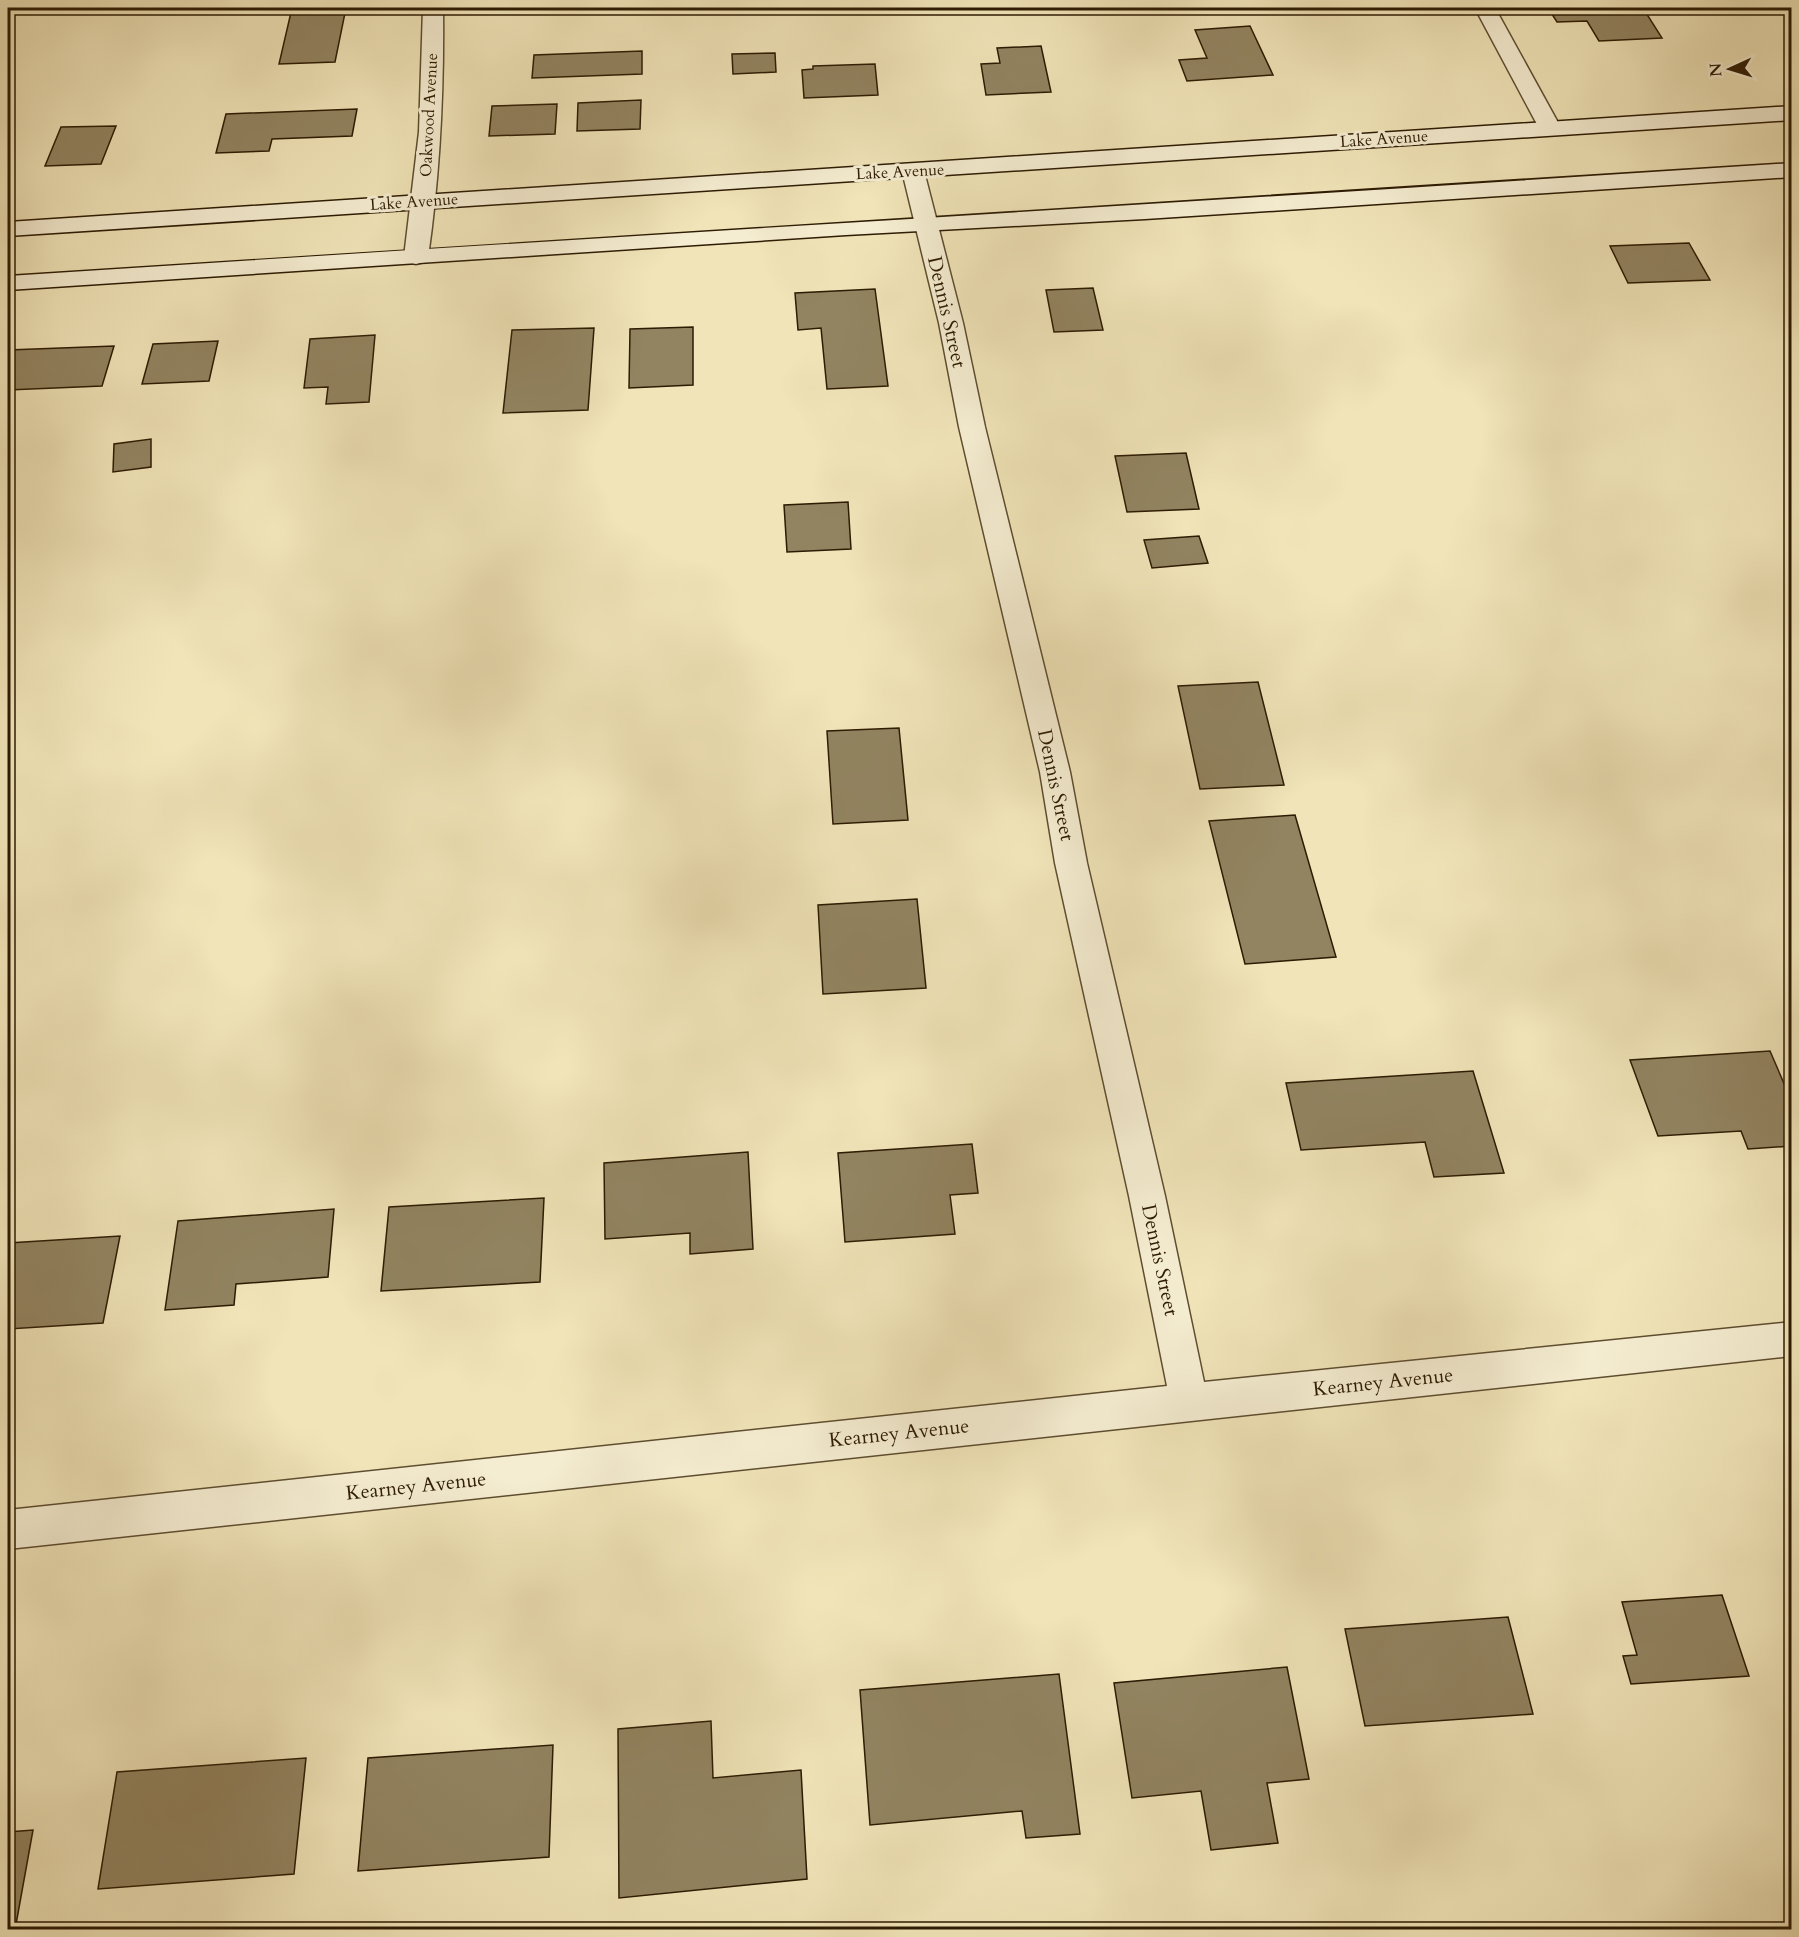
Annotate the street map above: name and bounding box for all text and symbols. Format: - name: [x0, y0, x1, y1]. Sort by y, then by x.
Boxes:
- north arrow: [1700, 39, 1760, 99]
- street label: Oakwood Avenue: [415, 52, 443, 178]
- text: N: [1705, 62, 1727, 78]
- street label: Lake Avenue: [1339, 125, 1429, 153]
- street label: Lake Avenue: [855, 159, 945, 185]
- street label: Lake Avenue: [369, 188, 459, 216]
- street label: Dennis Street: [921, 253, 973, 371]
- street label: Dennis Street: [1031, 726, 1081, 844]
- street label: Dennis Street: [1135, 1201, 1185, 1319]
- street label: Kearney Avenue: [1311, 1361, 1455, 1403]
- street label: Kearney Avenue: [827, 1412, 971, 1454]
- street label: Kearney Avenue: [344, 1465, 488, 1507]

